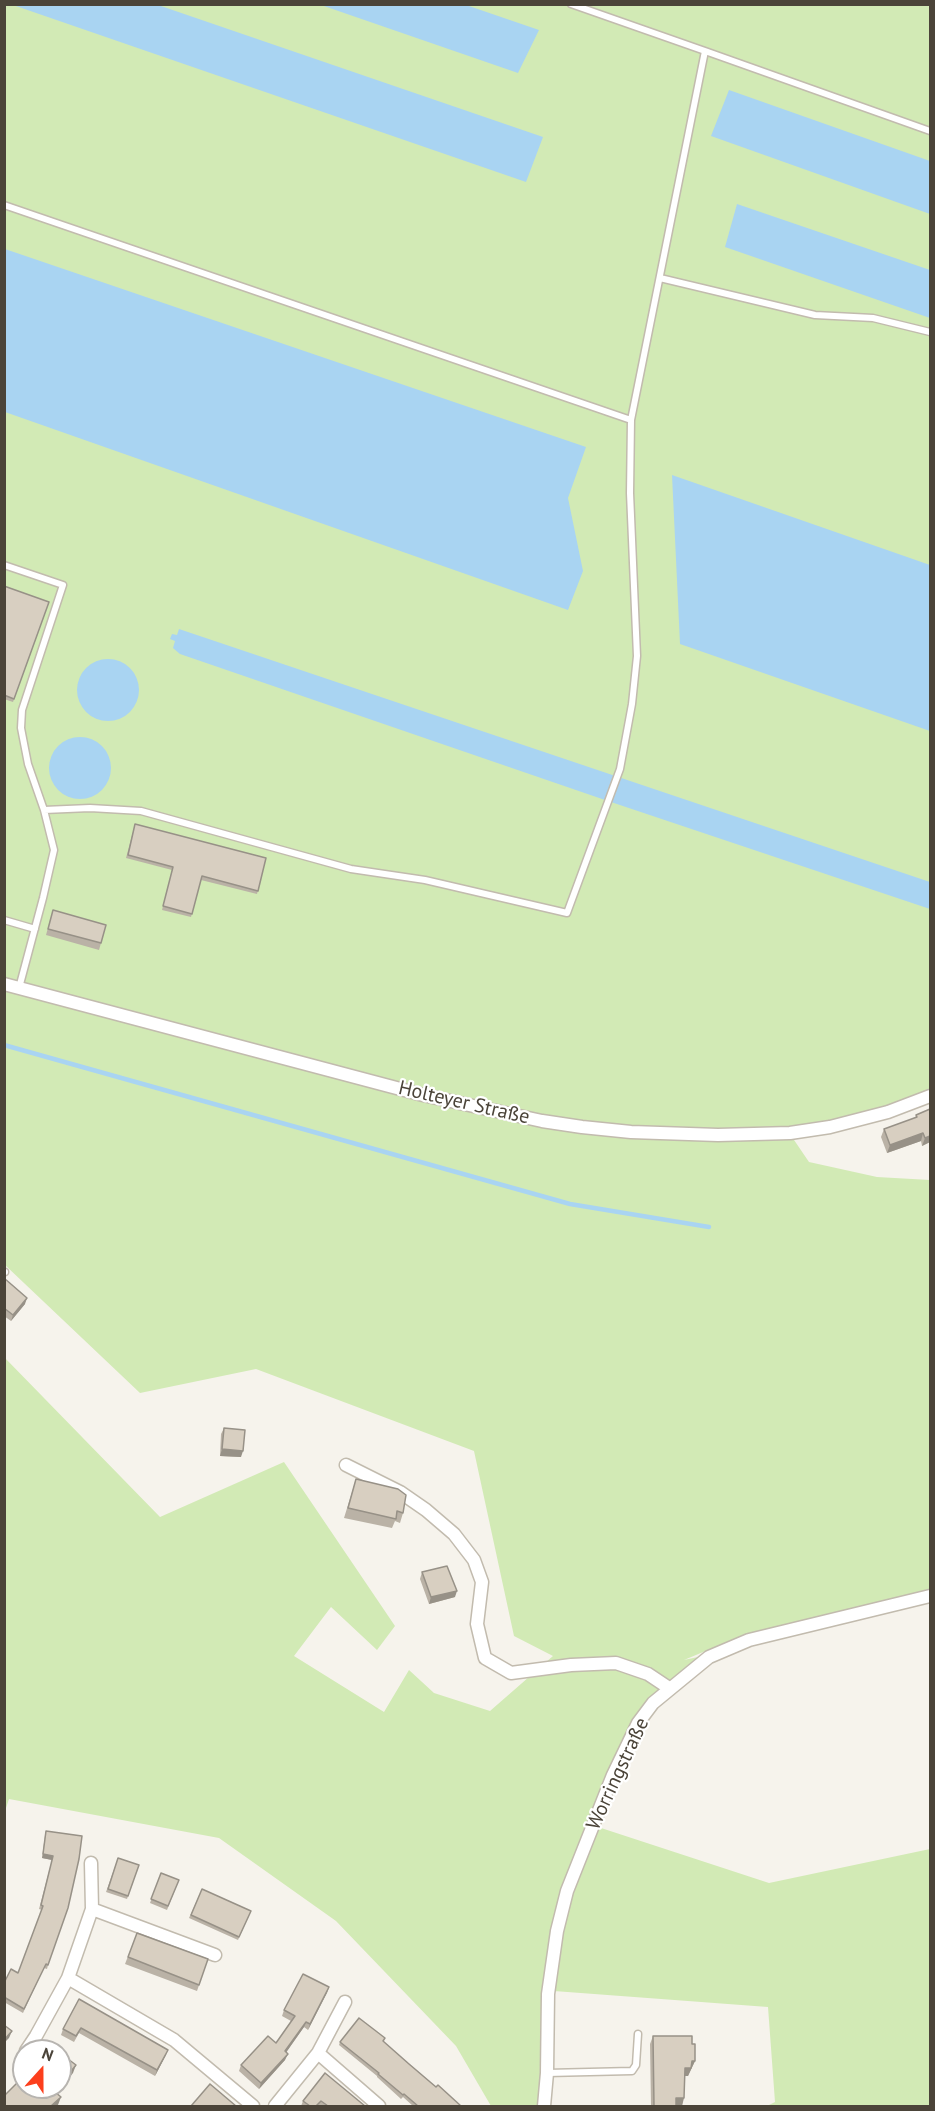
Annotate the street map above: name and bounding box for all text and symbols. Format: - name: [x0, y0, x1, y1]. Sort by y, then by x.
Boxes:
- street label: Holteyer Straße: [396, 1076, 532, 1130]
- street label: Worringstraße: [582, 1714, 654, 1834]
- north arrow: [12, 2039, 72, 2099]
- text: N: [39, 2043, 56, 2065]

